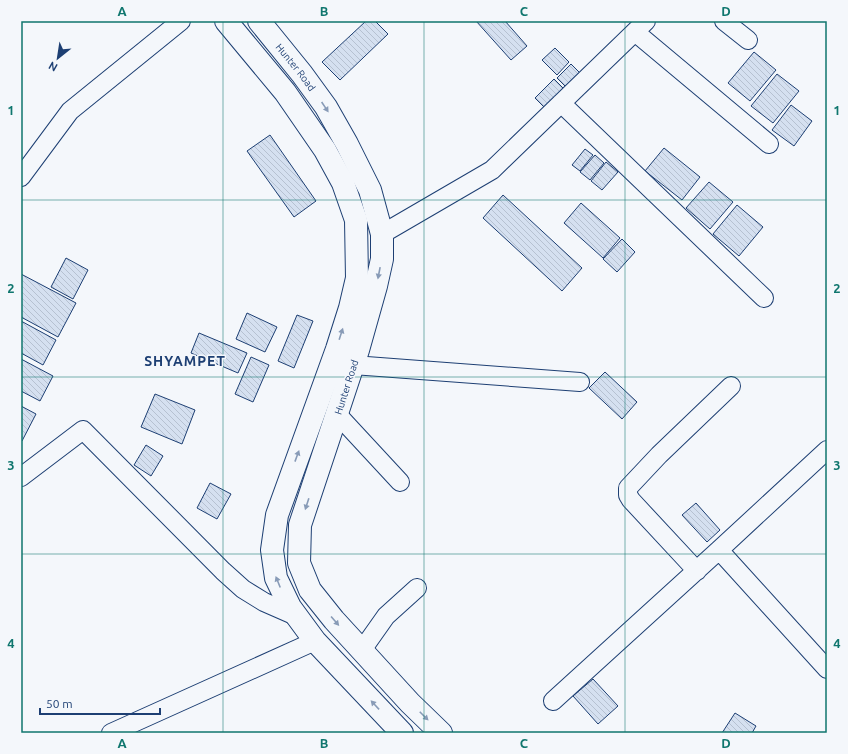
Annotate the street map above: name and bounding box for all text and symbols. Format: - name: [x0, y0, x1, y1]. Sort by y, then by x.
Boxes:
- text: A: [117, 4, 127, 18]
- text: B: [320, 4, 329, 18]
- text: C: [520, 4, 529, 18]
- text: D: [721, 4, 731, 18]
- north arrow: [38, 38, 78, 78]
- street label: Hunter Road: [274, 42, 317, 93]
- text: N: [46, 59, 60, 74]
- one-way arrow: [321, 102, 329, 112]
- text: 1: [7, 103, 15, 117]
- text: 1: [833, 103, 841, 117]
- one-way arrow: [376, 266, 382, 279]
- text: 2: [7, 281, 15, 295]
- text: 2: [833, 281, 841, 295]
- one-way arrow: [339, 328, 345, 340]
- district label: SHYAMPET: [144, 353, 226, 369]
- street label: Hunter Road: [332, 358, 361, 416]
- one-way arrow: [295, 450, 301, 462]
- text: 3: [7, 458, 15, 472]
- text: 3: [833, 458, 841, 472]
- one-way arrow: [304, 498, 310, 510]
- one-way arrow: [275, 576, 281, 587]
- one-way arrow: [331, 616, 340, 627]
- text: 4: [7, 636, 15, 650]
- text: 4: [833, 636, 841, 650]
- scale bar: [40, 690, 160, 716]
- text: 50 m: [46, 697, 73, 710]
- one-way arrow: [371, 700, 380, 710]
- one-way arrow: [419, 711, 429, 721]
- text: A: [117, 736, 127, 750]
- text: B: [320, 736, 329, 750]
- text: C: [520, 736, 529, 750]
- text: D: [721, 736, 731, 750]

